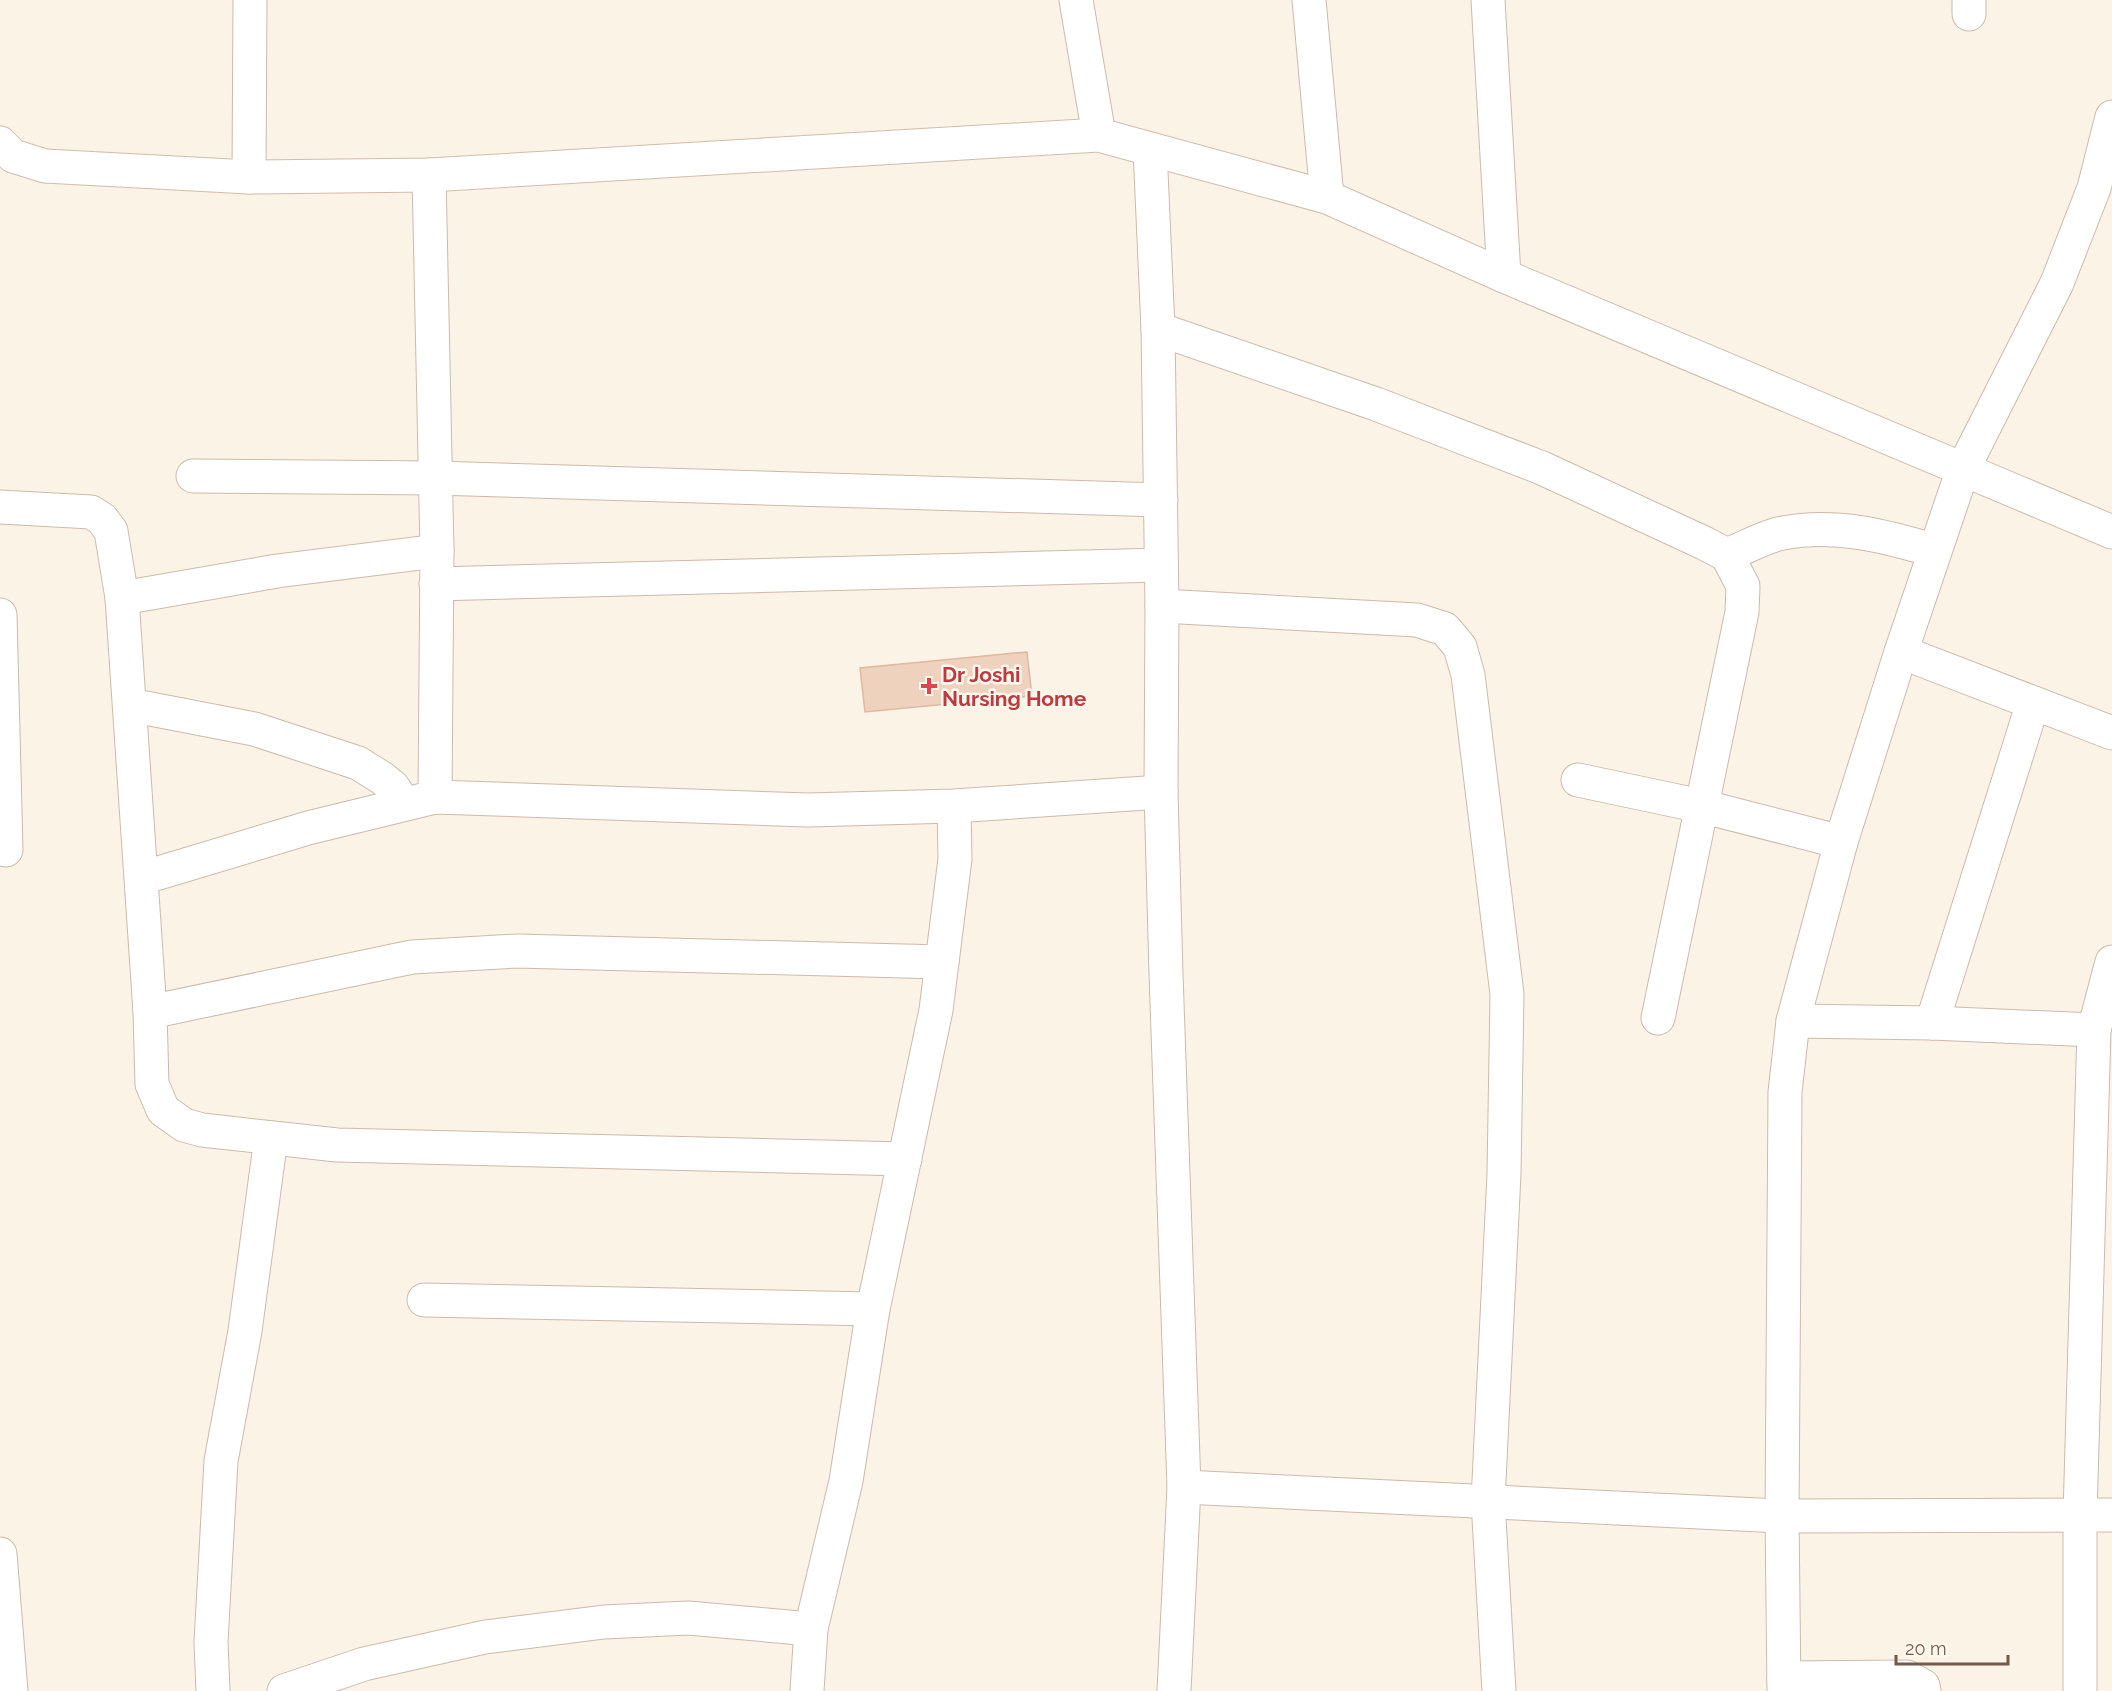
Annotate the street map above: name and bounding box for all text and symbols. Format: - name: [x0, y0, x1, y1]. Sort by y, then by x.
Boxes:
- place label: Dr Joshi Nursing Home: [942, 662, 1087, 711]
- marker: Dr Joshi Nursing Home: [920, 677, 938, 695]
- scale bar: [1896, 1628, 2008, 1666]
- text: 20 m: [1905, 1638, 1947, 1659]

